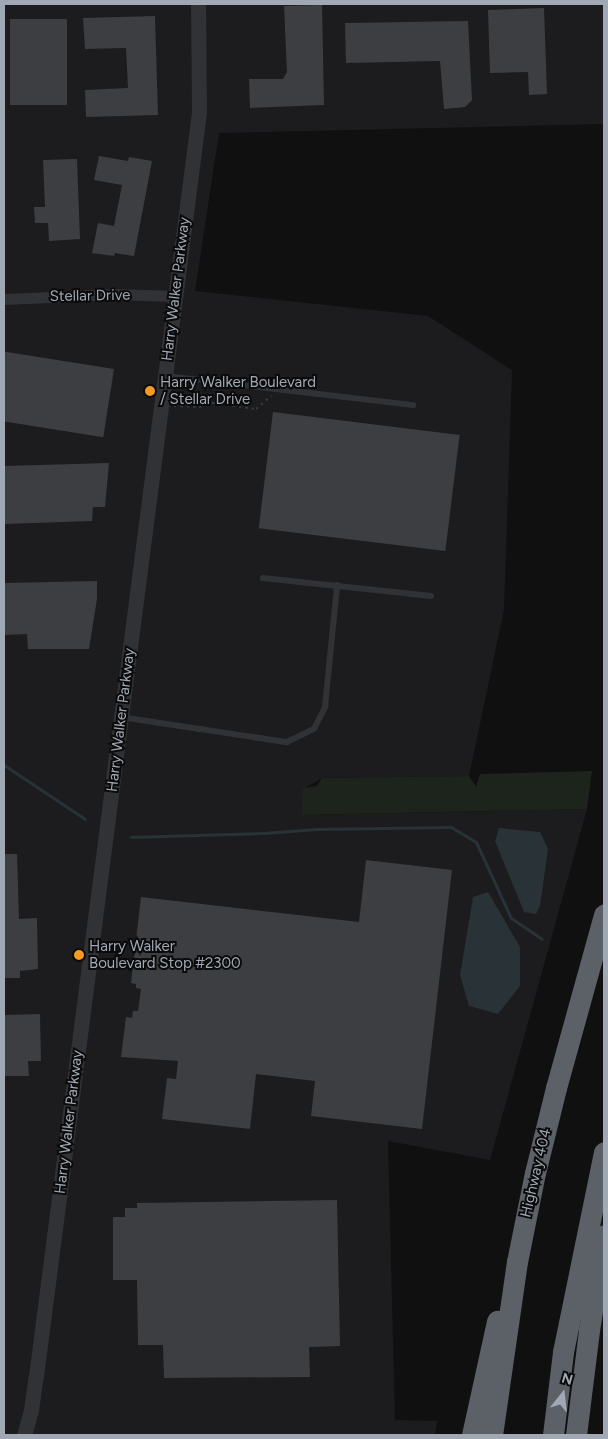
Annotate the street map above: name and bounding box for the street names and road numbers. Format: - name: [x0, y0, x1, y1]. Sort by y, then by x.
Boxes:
- street label: Harry Walker Parkway: [158, 216, 194, 362]
- street label: Stellar Drive: [49, 286, 131, 306]
- street label: Harry Walker Parkway: [103, 647, 139, 793]
- street label: Harry Walker Parkway: [51, 1049, 87, 1195]
- street label: Highway 404: [517, 1127, 555, 1219]

